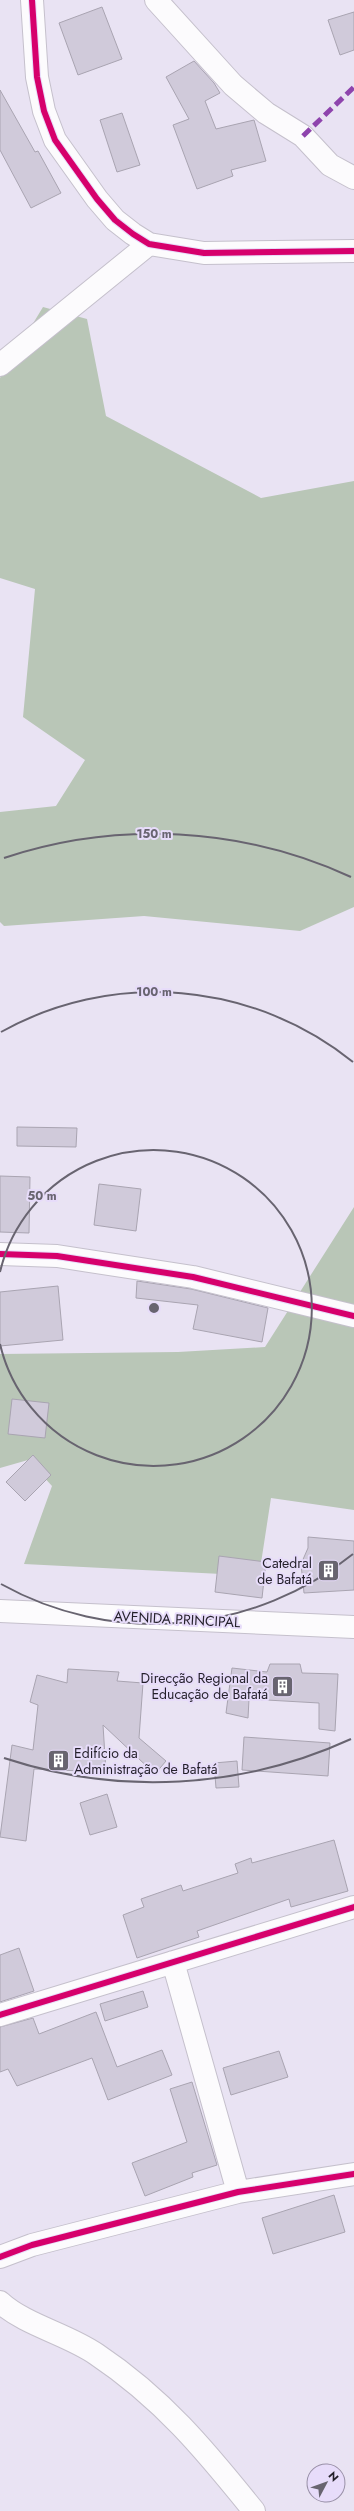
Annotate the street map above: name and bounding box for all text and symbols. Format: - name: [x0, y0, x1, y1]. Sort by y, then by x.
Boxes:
- text: 150 m: [136, 825, 172, 843]
- text: 100 m: [136, 983, 172, 1001]
- text: 50 m: [27, 1187, 57, 1205]
- centre of rings: [147, 1301, 161, 1315]
- place label: Catedral de Bafatá: [257, 1553, 312, 1589]
- building icon: Catedral de Bafatá: [315, 1558, 341, 1584]
- street label: AVENIDA PRINCIPAL: [113, 1606, 241, 1632]
- place label: Direcção Regional da Educação de Bafatá: [140, 1668, 268, 1704]
- building icon: Direcção Regional da Educação de Bafatá: [270, 1673, 296, 1699]
- place label: Edifício da Administração de Bafatá: [74, 1743, 217, 1779]
- building icon: Edifício da Administração de Bafatá: [45, 1748, 71, 1774]
- north arrow: [306, 2463, 346, 2503]
- text: N: [325, 2468, 342, 2485]

